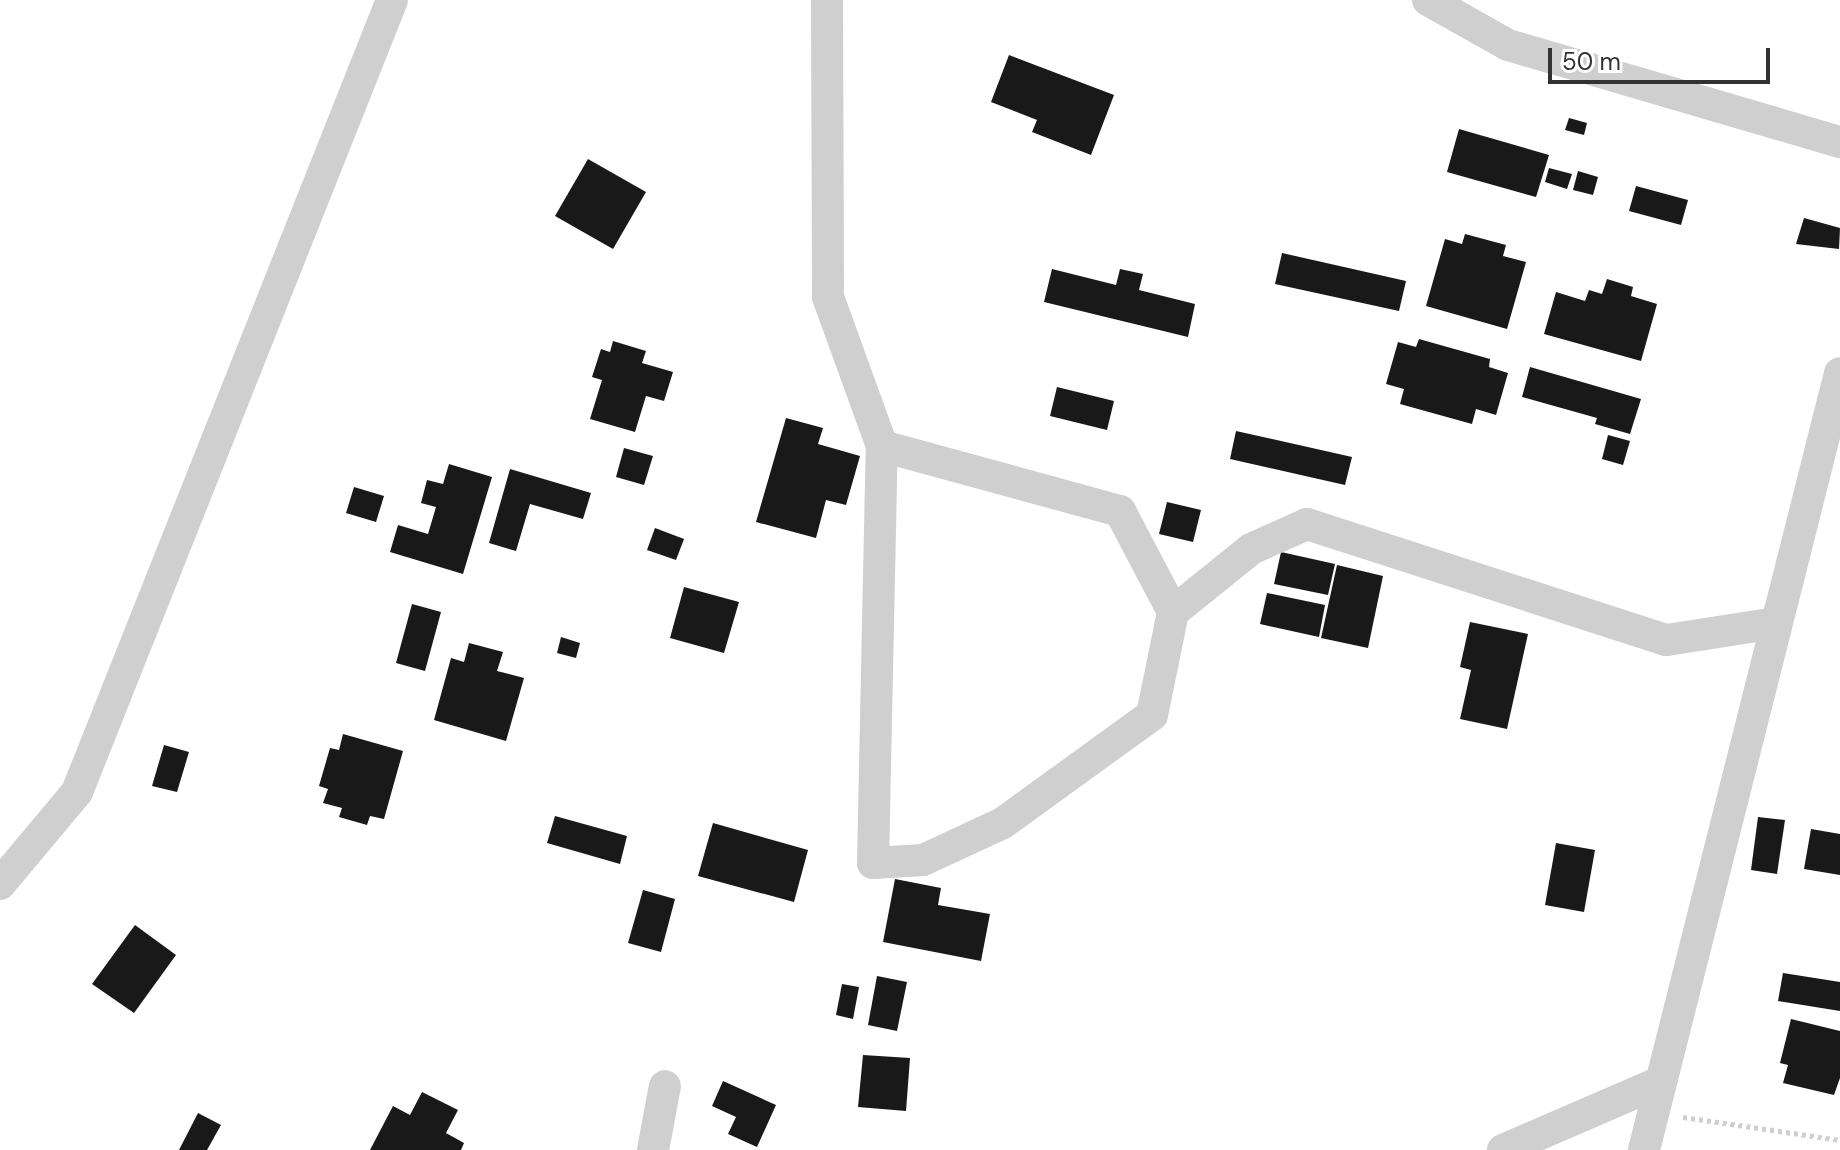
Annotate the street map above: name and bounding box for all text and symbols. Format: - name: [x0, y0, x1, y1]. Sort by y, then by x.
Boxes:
- scale bar: [1552, 32, 1774, 82]
- text: 50 m: [1562, 46, 1621, 77]

